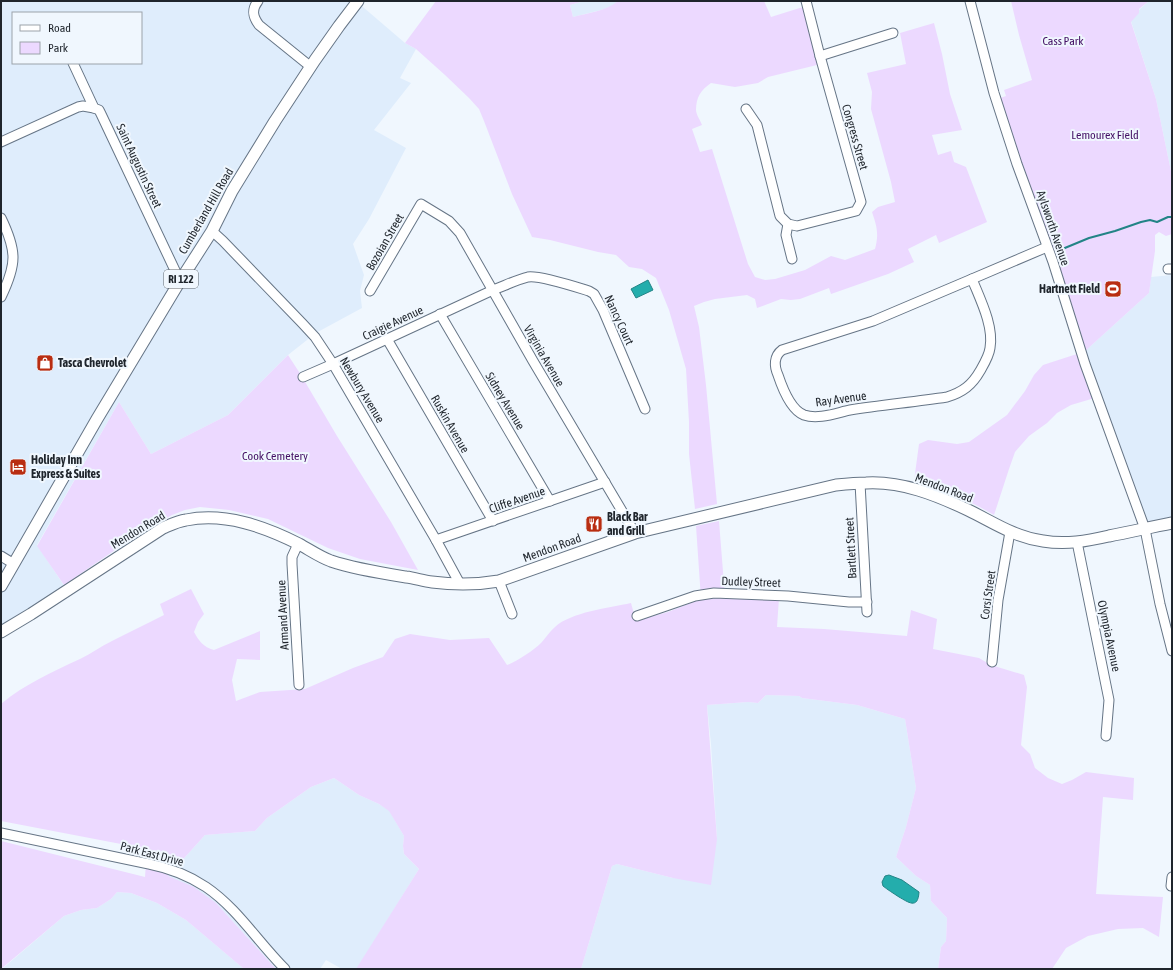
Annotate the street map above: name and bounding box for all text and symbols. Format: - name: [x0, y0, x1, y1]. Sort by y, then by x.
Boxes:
- legend: [12, 12, 142, 64]
- text: Road: [48, 21, 71, 35]
- park label: Cass Park: [1042, 34, 1084, 48]
- text: Park: [48, 41, 69, 55]
- street label: Congress Street: [839, 103, 871, 172]
- street label: Saint Augustin Street: [113, 122, 165, 211]
- park label: Lemourex Field: [1071, 128, 1139, 142]
- street label: Cumberland Hill Road: [176, 165, 236, 257]
- street label: Aylsworth Avenue: [1034, 189, 1072, 267]
- street label: Bozoian Street: [363, 211, 407, 273]
- road number: RI 122: [164, 270, 198, 288]
- sports icon: Hartnett Field: [1103, 279, 1123, 299]
- place label: Hartnett Field: [1039, 282, 1100, 296]
- street label: Nancy Court: [601, 293, 637, 348]
- street label: Craigie Avenue: [360, 303, 426, 343]
- street label: Virginia Avenue: [521, 323, 567, 389]
- shop icon: Tasca Chevrolet: [35, 353, 55, 373]
- street label: Newbury Avenue: [337, 355, 387, 425]
- place label: Tasca Chevrolet: [58, 356, 127, 370]
- street label: Sidney Avenue: [482, 370, 528, 432]
- street label: Ray Avenue: [815, 388, 867, 410]
- street label: Ruskin Avenue: [428, 393, 472, 455]
- park label: Cook Cemetery: [242, 449, 308, 463]
- place label: Holiday Inn Express & Suites: [31, 453, 101, 481]
- hotel icon: Holiday Inn Express & Suites: [8, 457, 28, 477]
- street label: Mendon Road: [913, 471, 975, 505]
- street label: Cliffe Avenue: [487, 484, 547, 516]
- street label: Mendon Road: [108, 508, 168, 552]
- place label: Black Bar and Grill: [607, 510, 648, 538]
- restaurant icon: Black Bar and Grill: [584, 514, 604, 534]
- street label: Bartlett Street: [842, 516, 860, 579]
- street label: Mendon Road: [521, 531, 583, 565]
- street label: Corsi Street: [978, 569, 998, 621]
- street label: Dudley Street: [721, 574, 782, 590]
- street label: Armand Avenue: [274, 580, 292, 650]
- street label: Olympia Avenue: [1095, 599, 1123, 673]
- street label: Park East Drive: [119, 839, 185, 869]

